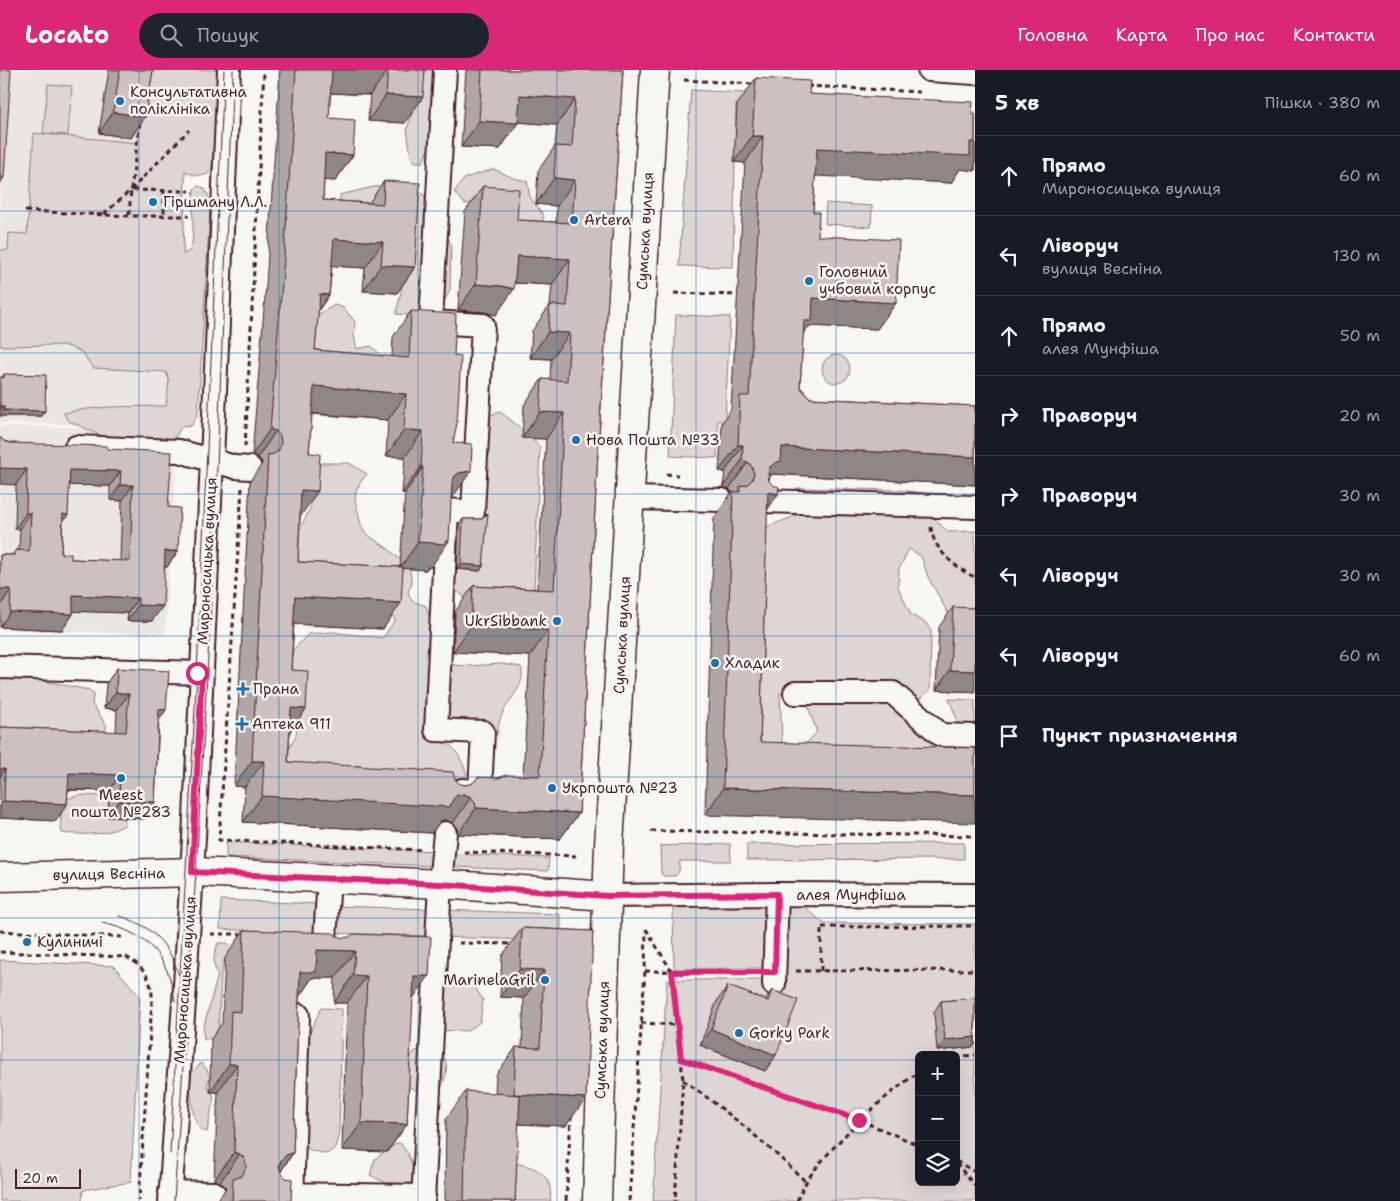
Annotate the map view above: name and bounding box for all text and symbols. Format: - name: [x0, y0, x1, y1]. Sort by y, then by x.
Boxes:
- search box: [139, 13, 489, 58]
- text: Locato: [25, 19, 109, 51]
- icon: search: [157, 21, 185, 49]
- text: Пошук: [197, 23, 259, 48]
- text: Головна: [1017, 23, 1088, 47]
- text: Карта: [1116, 23, 1167, 47]
- text: Про нас: [1195, 23, 1265, 47]
- text: Контакти: [1293, 23, 1375, 47]
- place label: Консультативна поліклініка: [130, 82, 247, 119]
- text: 5 хв: [995, 89, 1039, 117]
- text: Пішки · 380 m: [1265, 92, 1380, 113]
- marker: Консультативна поліклініка: [114, 95, 126, 107]
- text: Прямо: [1042, 153, 1106, 178]
- icon: ahead: [995, 162, 1023, 190]
- text: 60 m: [1339, 165, 1380, 186]
- street label: Сумська вулиця: [632, 171, 658, 291]
- text: Мироносицька вулиця: [1042, 178, 1221, 199]
- place label: Гіршману Л.Л.: [163, 192, 268, 212]
- marker: Гіршману Л.Л.: [147, 196, 159, 208]
- place label: Artera: [584, 210, 632, 230]
- marker: Artera: [568, 214, 580, 226]
- text: Ліворуч: [1042, 233, 1118, 258]
- icon: left: [995, 242, 1023, 270]
- text: 130 m: [1333, 245, 1380, 266]
- text: вулиця Весніна: [1042, 258, 1162, 279]
- place label: Головний учбовий корпус: [819, 262, 936, 299]
- marker: Головний учбовий корпус: [803, 275, 815, 287]
- text: Прямо: [1042, 313, 1106, 338]
- icon: ahead: [995, 322, 1023, 350]
- text: 50 m: [1340, 325, 1380, 346]
- text: алея Мунфіша: [1042, 338, 1159, 359]
- icon: right: [995, 402, 1023, 430]
- text: Праворуч: [1042, 403, 1137, 428]
- text: 20 m: [1339, 405, 1380, 426]
- place label: Нова Пошта №33: [586, 430, 720, 450]
- marker: Нова Пошта №33: [570, 434, 582, 446]
- street label: Мироносицька вулиця: [193, 477, 221, 645]
- icon: right: [995, 482, 1023, 510]
- text: Праворуч: [1042, 483, 1137, 508]
- text: 30 m: [1339, 485, 1380, 506]
- icon: left: [995, 562, 1023, 590]
- text: Ліворуч: [1042, 563, 1118, 588]
- text: 30 m: [1339, 565, 1380, 586]
- street label: Сумська вулиця: [609, 575, 635, 695]
- place label: UkrSibbank: [465, 611, 547, 631]
- marker: UkrSibbank: [551, 615, 563, 627]
- icon: left: [995, 642, 1023, 670]
- text: Ліворуч: [1042, 643, 1118, 668]
- text: 60 m: [1339, 645, 1380, 666]
- place label: Хладик: [725, 653, 780, 673]
- marker: Хладик: [709, 657, 721, 669]
- route start: [186, 662, 209, 685]
- place label: Прана: [253, 679, 300, 699]
- marker: Прана: [237, 683, 249, 695]
- place label: Аптека 911: [252, 714, 331, 734]
- marker: Аптека 911: [236, 718, 248, 730]
- icon: arrive: [995, 722, 1023, 750]
- text: Пункт призначення: [1042, 723, 1238, 748]
- marker: Meest пошта №283: [115, 772, 127, 784]
- place label: Укрпошта №23: [562, 778, 678, 798]
- marker: Укрпошта №23: [546, 782, 558, 794]
- place label: Meest пошта №283: [71, 785, 171, 822]
- street label: вулиця Весніна: [53, 863, 166, 885]
- street label: алея Мунфіша: [796, 885, 907, 905]
- street label: Мироносицька вулиця: [169, 896, 201, 1064]
- place label: Кулиничі: [37, 932, 103, 952]
- marker: Кулиничі: [21, 936, 33, 948]
- place label: MarinelaGril: [443, 970, 535, 990]
- marker: MarinelaGril: [539, 974, 551, 986]
- street label: Сумська вулиця: [590, 981, 614, 1099]
- place label: Gorky Park: [749, 1023, 830, 1043]
- marker: Gorky Park: [733, 1027, 745, 1039]
- map controls: [915, 1051, 960, 1186]
- button: +: [915, 1051, 960, 1096]
- button: −: [915, 1096, 960, 1141]
- route end: [848, 1109, 871, 1132]
- button: layers: [915, 1141, 960, 1186]
- scale bar: [15, 1166, 81, 1189]
- text: 20 m: [22, 1169, 58, 1187]

